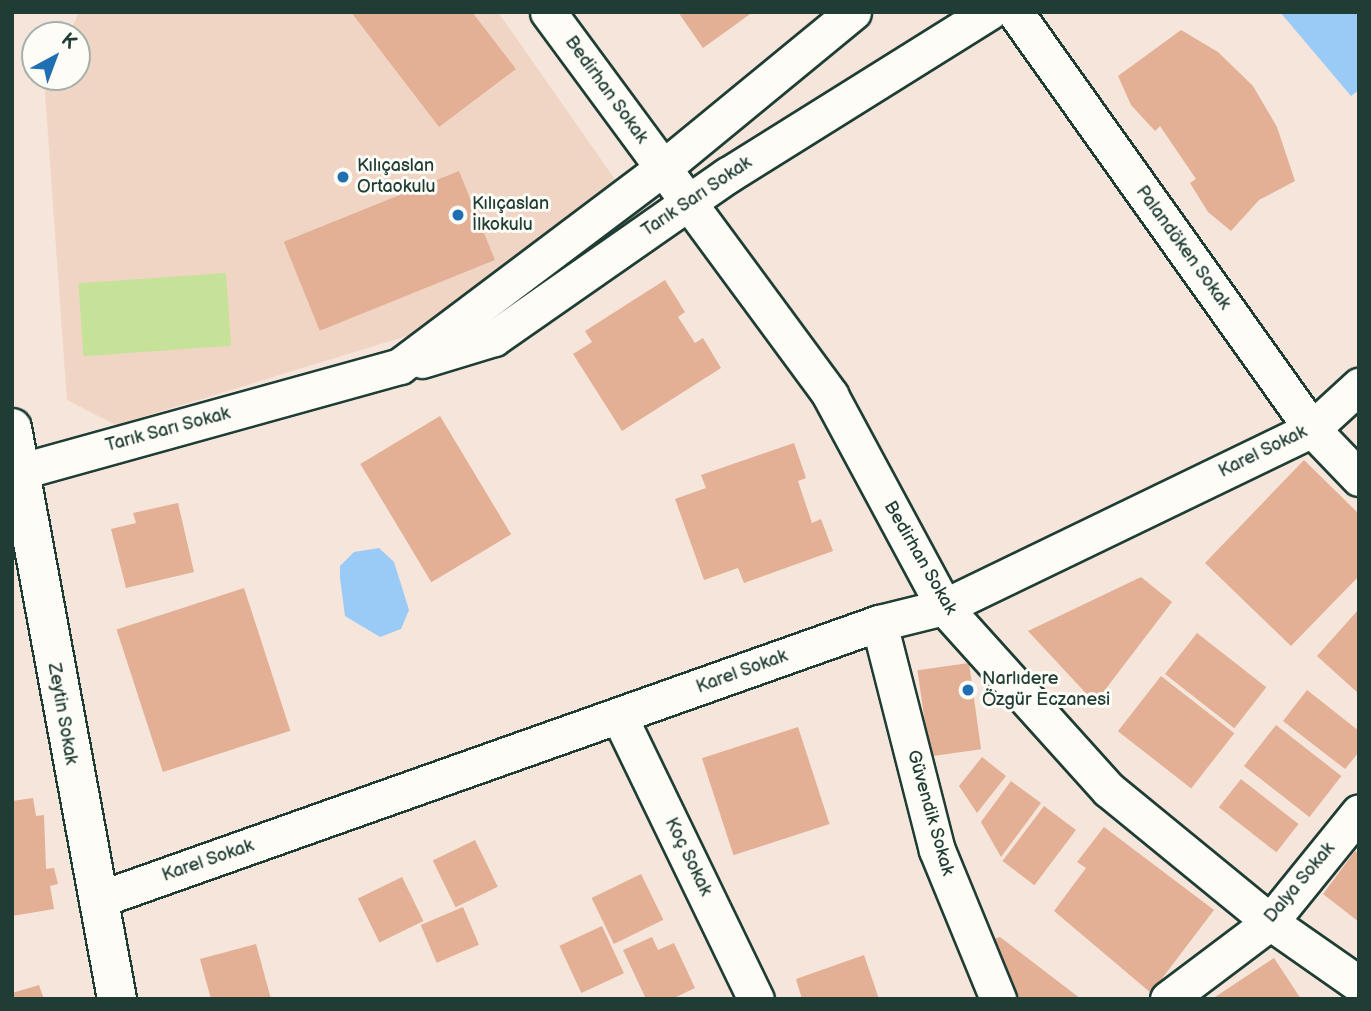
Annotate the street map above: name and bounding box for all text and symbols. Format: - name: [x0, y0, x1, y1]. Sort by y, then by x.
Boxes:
- north arrow: [21, 21, 91, 91]
- text: K: [56, 28, 81, 54]
- street label: Bedirhan Sokak: [560, 32, 652, 148]
- street label: Tarık Sarı Sokak: [638, 152, 756, 242]
- place label: Kılıçaslan Ortaokulu: [357, 156, 436, 198]
- marker: Kılıçaslan Ortaokulu: [335, 169, 351, 185]
- street label: Palandöken Sokak: [1131, 182, 1235, 314]
- place label: Kılıçaslan İlkokulu: [472, 194, 549, 236]
- marker: Kılıçaslan İlkokulu: [450, 207, 466, 223]
- street label: Tarık Sarı Sokak: [103, 403, 233, 457]
- street label: Karel Sokak: [1215, 421, 1311, 483]
- street label: Bedirhan Sokak: [879, 497, 961, 619]
- street label: Karel Sokak: [693, 645, 791, 699]
- street label: Zeytin Sokak: [42, 661, 82, 767]
- place label: Narlıdere Özgür Eczanesi: [982, 669, 1110, 712]
- marker: Narlıdere Özgür Eczanesi: [960, 682, 976, 698]
- street label: Güvendik Sokak: [902, 748, 958, 878]
- street label: Koç Sokak: [660, 814, 716, 900]
- street label: Karel Sokak: [159, 835, 257, 887]
- street label: Dalya Sokak: [1260, 838, 1340, 928]

